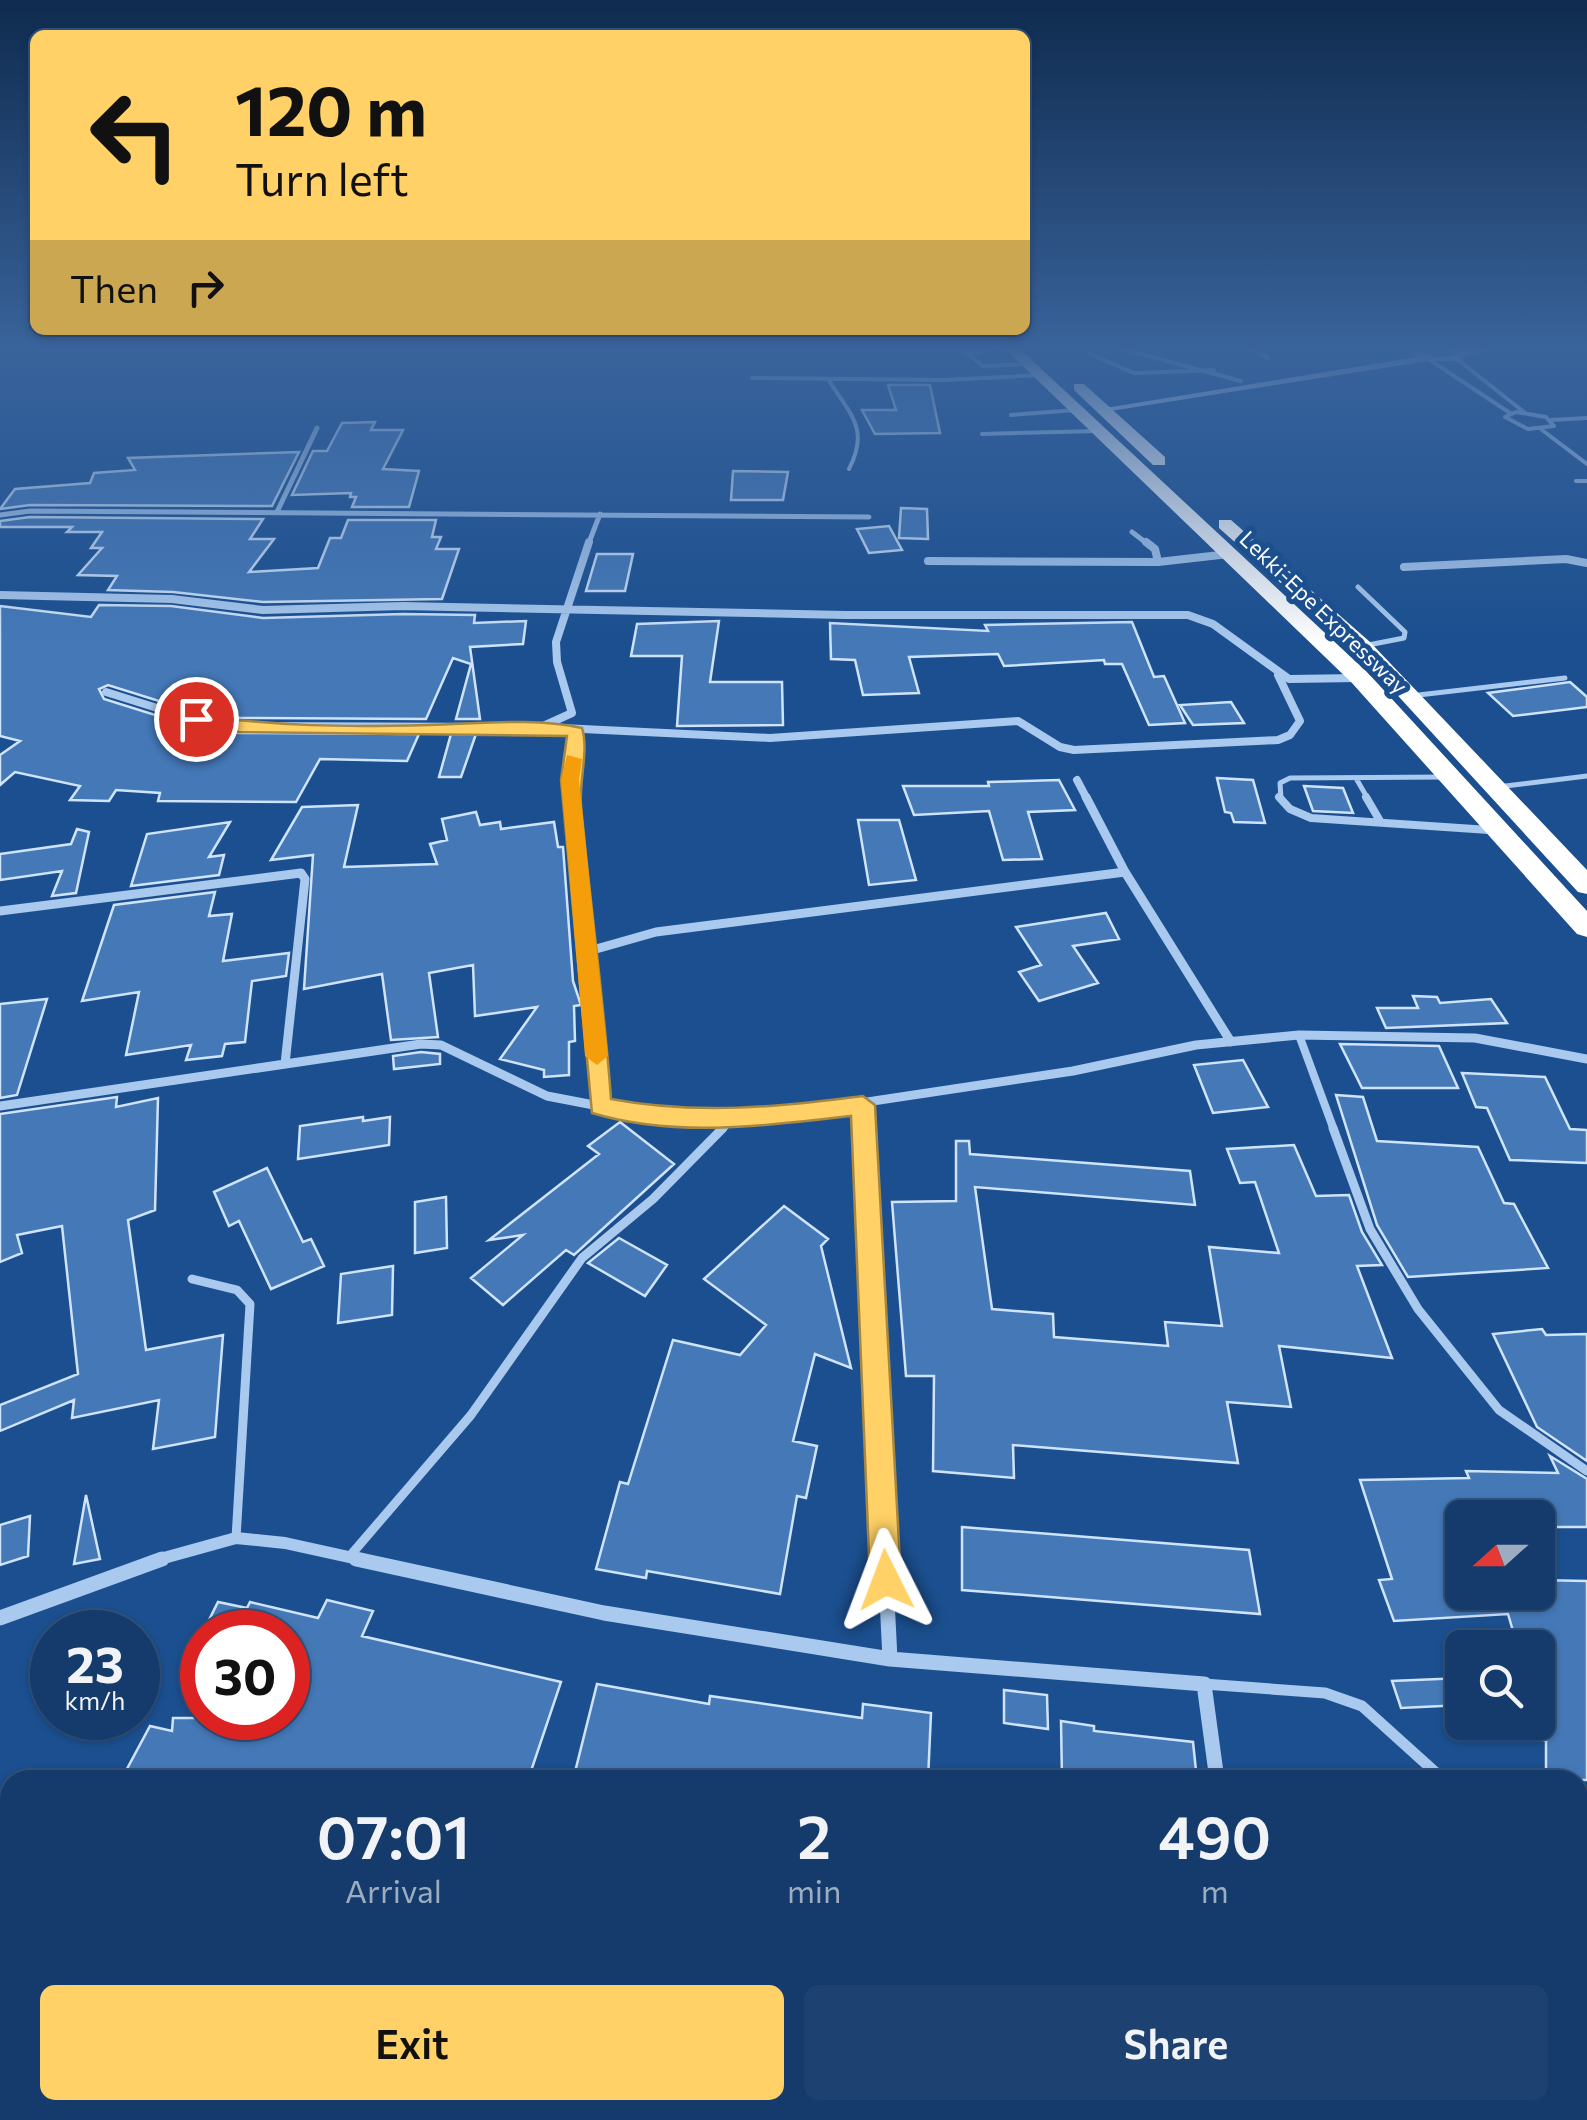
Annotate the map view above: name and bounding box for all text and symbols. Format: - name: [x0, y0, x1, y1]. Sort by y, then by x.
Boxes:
- text: 120 m: [235, 65, 427, 150]
- icon: left: [70, 70, 200, 200]
- text: Turn left: [235, 150, 409, 205]
- icon: right: [178, 260, 233, 315]
- text: Then: [70, 264, 158, 311]
- street label: Lekki-Epe Expressway: [1235, 525, 1413, 699]
- pin: [154, 677, 239, 762]
- icon: arrive: [169, 692, 224, 747]
- north arrow: [1445, 1500, 1555, 1610]
- map controls: [1445, 1500, 1555, 1740]
- position arrow: [834, 1528, 938, 1632]
- speed limit sign: 30: [180, 1610, 310, 1740]
- button: search: [1445, 1630, 1555, 1740]
- text: 23: [66, 1632, 124, 1693]
- text: km/h: [65, 1685, 125, 1715]
- text: 07:01: [317, 1798, 470, 1871]
- text: 2: [797, 1798, 831, 1871]
- text: 490: [1158, 1798, 1271, 1871]
- text: Arrival: [345, 1870, 442, 1910]
- text: min: [787, 1870, 841, 1910]
- text: m: [1201, 1870, 1229, 1910]
- button: Exit: [40, 1985, 784, 2100]
- button: Share: [804, 1985, 1548, 2100]

